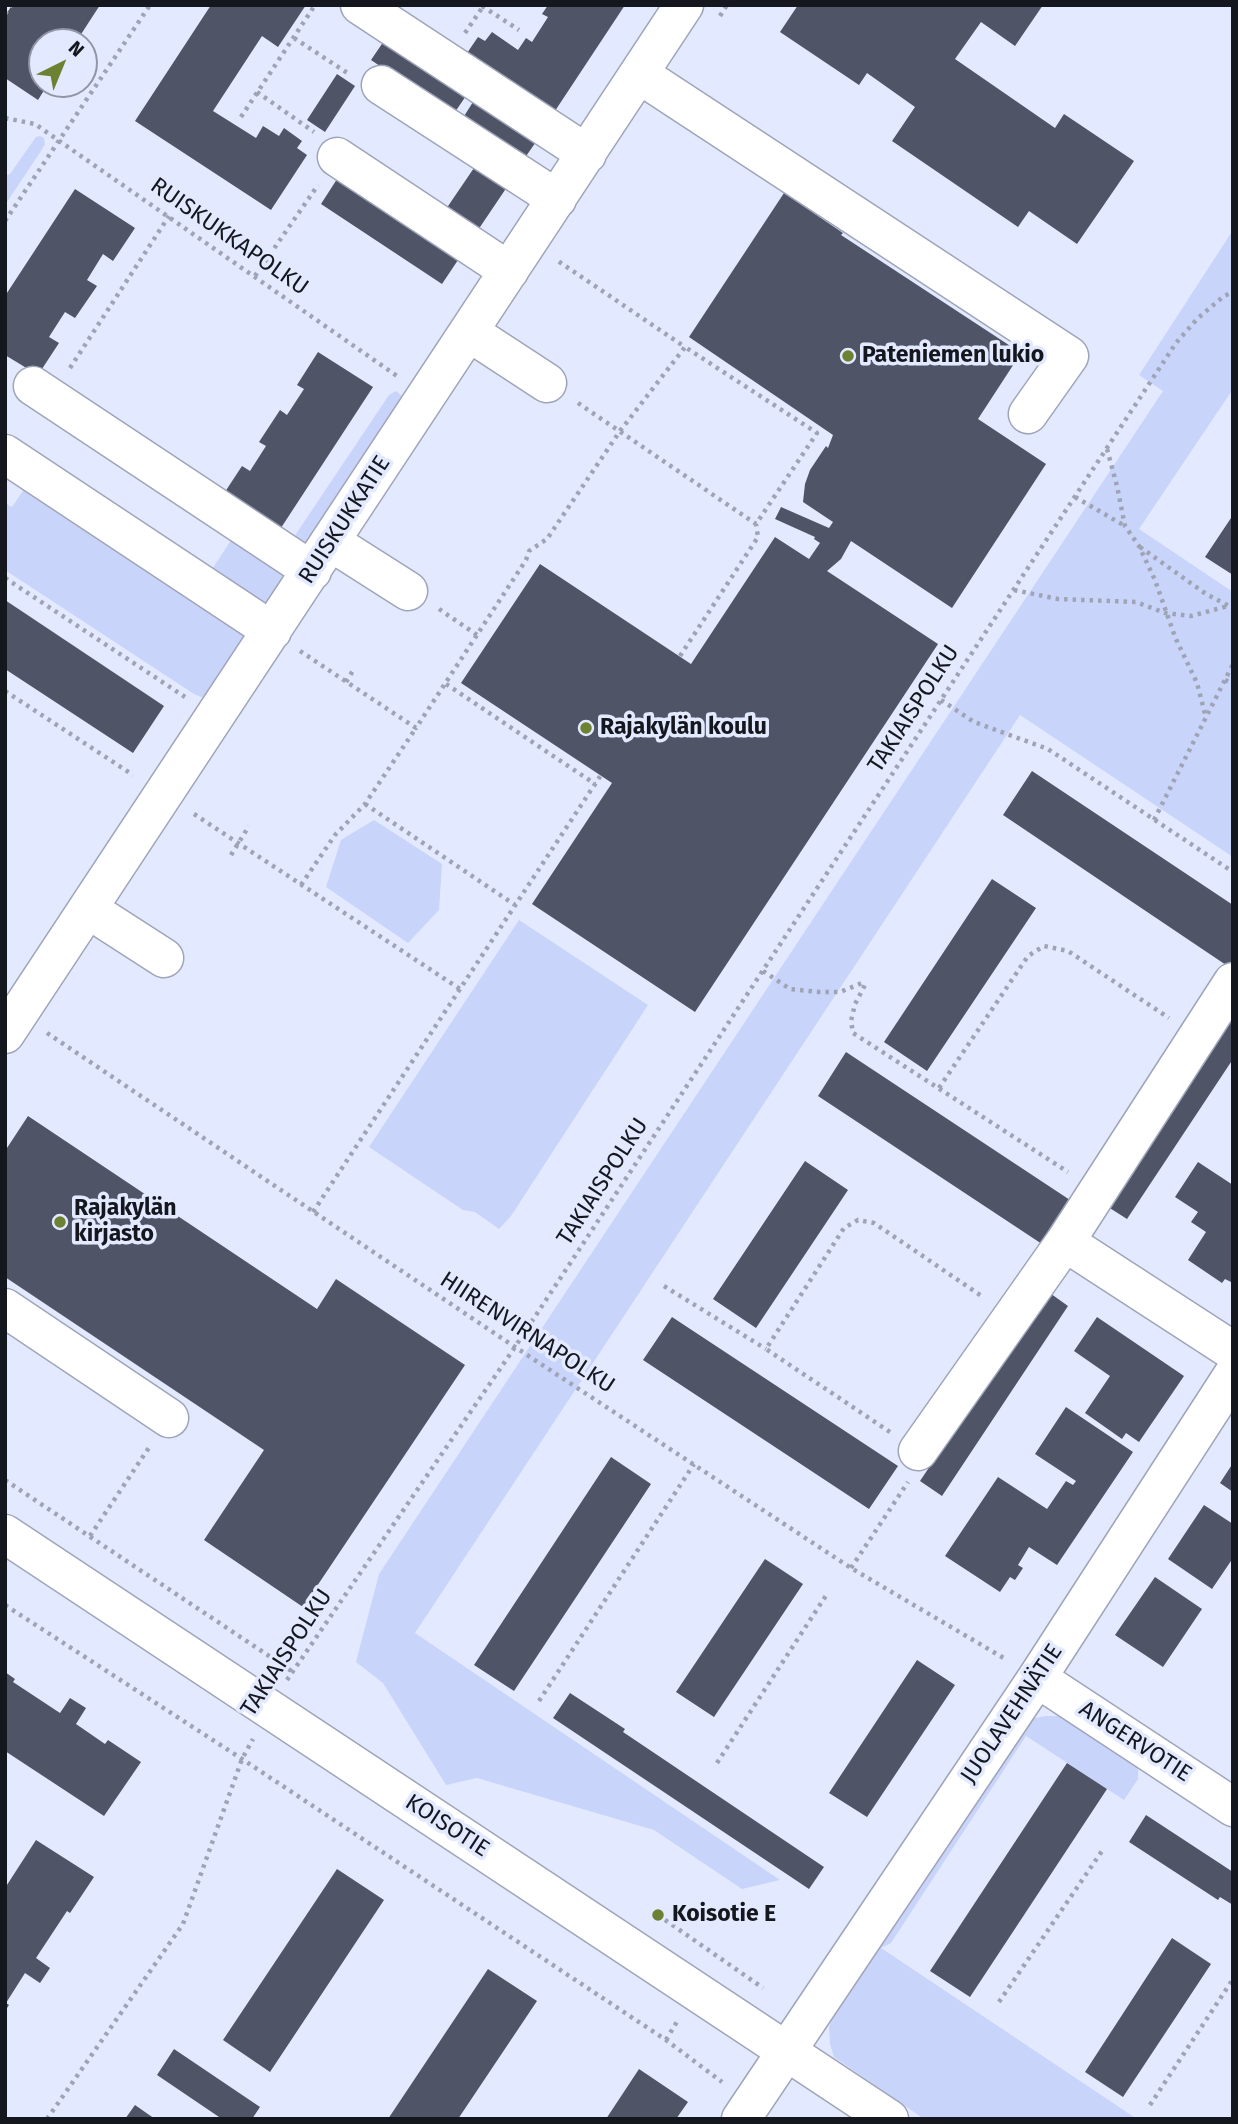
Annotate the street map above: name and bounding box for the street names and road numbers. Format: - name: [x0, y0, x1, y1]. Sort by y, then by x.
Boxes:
- street label: RUISKUKKAPOLKU: [145, 172, 313, 302]
- street label: RUISKUKKATIE: [293, 451, 397, 589]
- street label: TAKIAISPOLKU: [863, 640, 965, 778]
- street label: TAKIAISPOLKU: [552, 1113, 654, 1251]
- street label: HIIRENVIRNAPOLKU: [434, 1266, 620, 1400]
- street label: TAKIAISPOLKU: [236, 1584, 338, 1722]
- street label: JUOLAVEHNÄTIE: [955, 1639, 1069, 1789]
- street label: ANGERVOTIE: [1074, 1696, 1196, 1788]
- street label: KOISOTIE: [400, 1789, 494, 1863]

